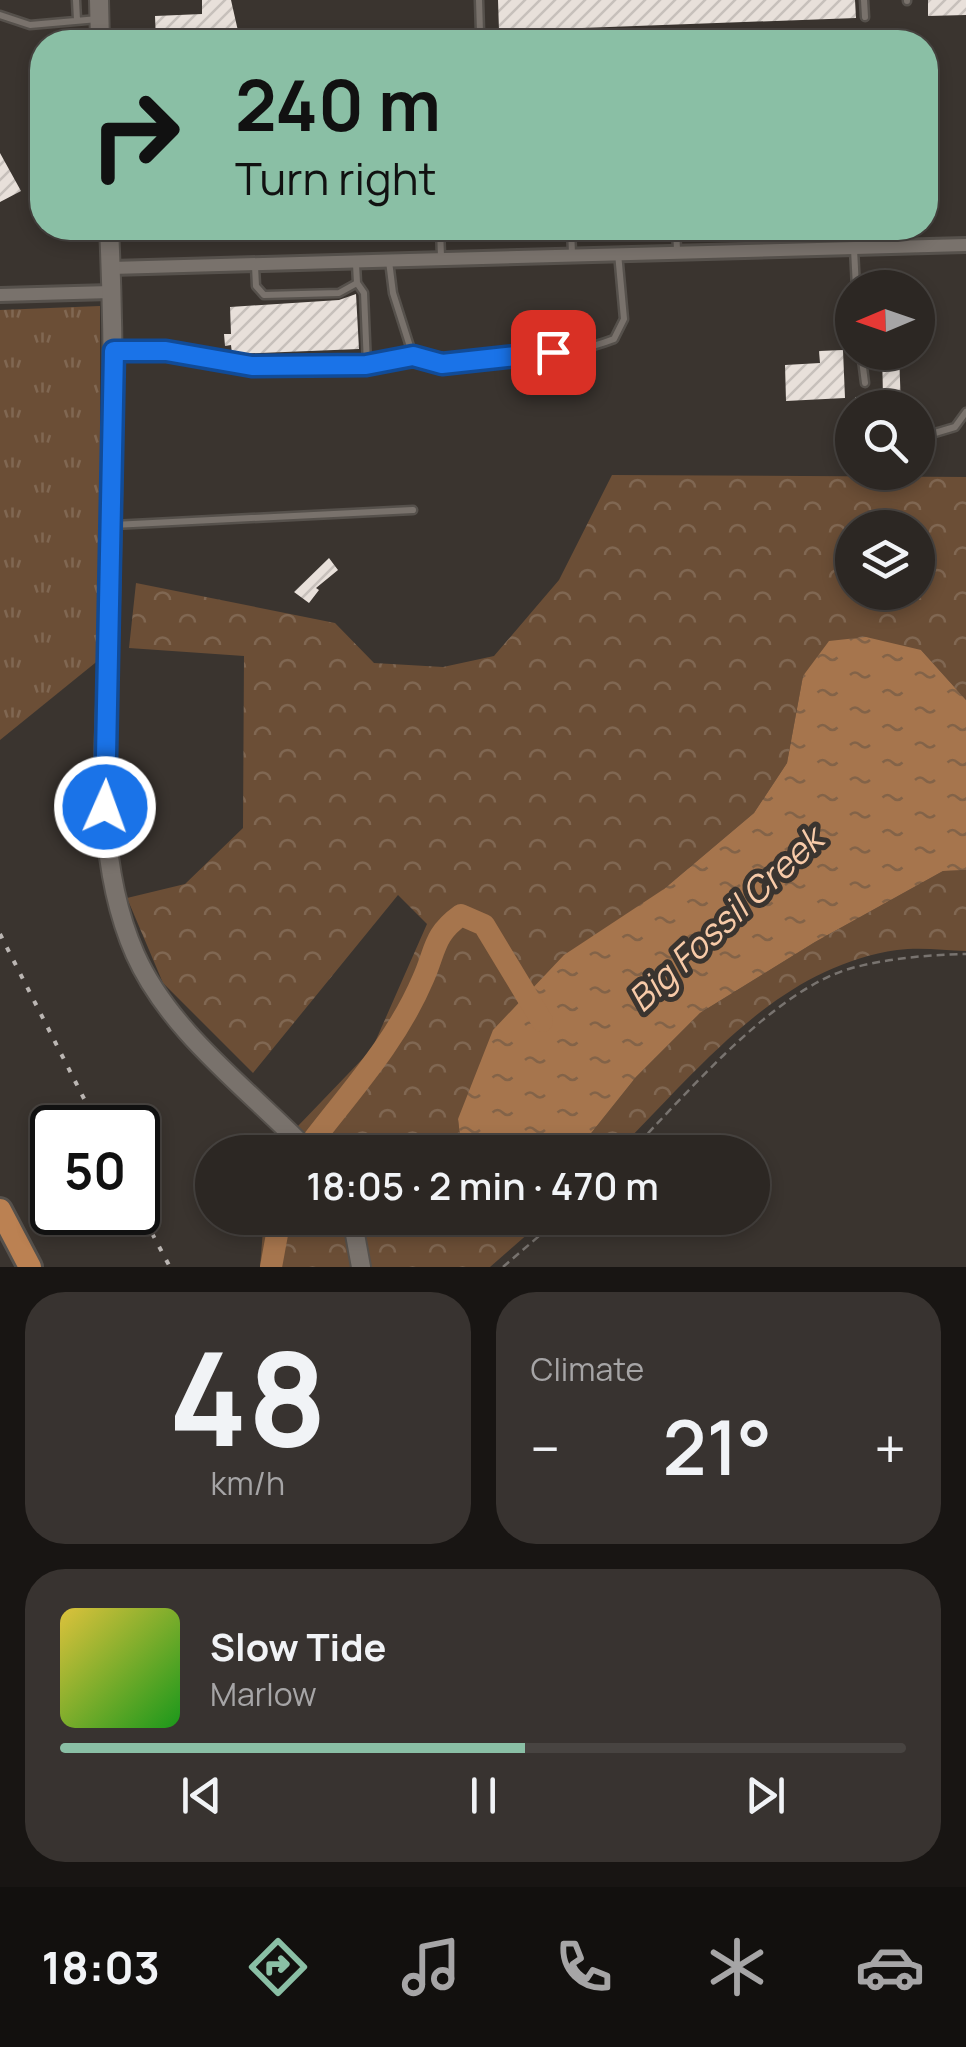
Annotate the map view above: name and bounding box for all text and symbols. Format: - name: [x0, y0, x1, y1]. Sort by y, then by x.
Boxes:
- text: 240 m: [235, 56, 441, 152]
- icon: right: [70, 70, 200, 200]
- text: Turn right: [235, 147, 436, 209]
- north arrow: [835, 270, 935, 370]
- map controls: [835, 270, 935, 610]
- pin: [511, 310, 596, 395]
- icon: arrive: [526, 325, 581, 380]
- button: search: [835, 390, 935, 490]
- button: layers: [835, 510, 935, 610]
- position arrow: [53, 755, 157, 859]
- water label: Big Fossil Creek: [617, 813, 836, 1022]
- speed limit sign: 50: [30, 1105, 160, 1235]
- text: 18:05 · 2 min · 470 m: [306, 1159, 659, 1211]
- text: 48: [168, 1307, 327, 1485]
- text: Climate: [531, 1347, 644, 1391]
- text: 21°: [663, 1395, 772, 1498]
- text: −: [531, 1410, 560, 1486]
- text: +: [874, 1410, 906, 1486]
- text: km/h: [211, 1461, 285, 1505]
- text: Slow Tide: [210, 1620, 387, 1672]
- text: Marlow: [210, 1672, 317, 1716]
- icon: previous: [174, 1768, 229, 1823]
- icon: pause: [456, 1768, 511, 1823]
- icon: next: [738, 1768, 793, 1823]
- icon: directions: [243, 1932, 313, 2002]
- icon: music: [396, 1932, 466, 2002]
- icon: phone: [549, 1932, 619, 2002]
- icon: climate: [702, 1932, 772, 2002]
- icon: car: [855, 1932, 925, 2002]
- text: 18:03: [41, 1936, 160, 1998]

